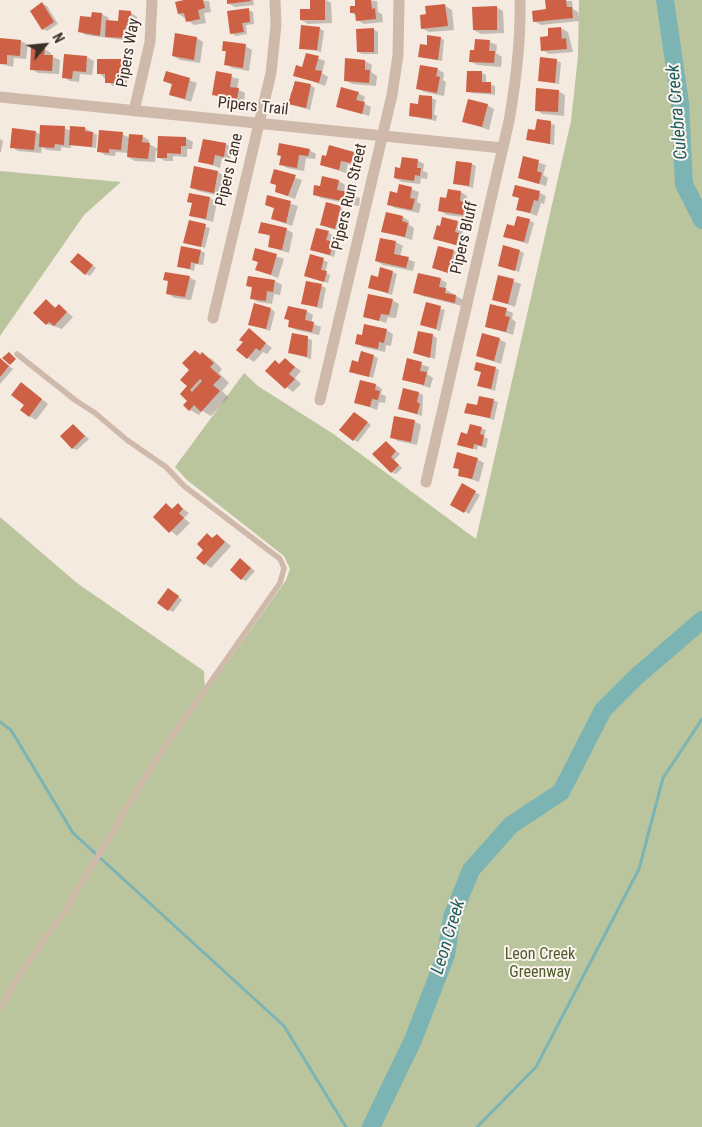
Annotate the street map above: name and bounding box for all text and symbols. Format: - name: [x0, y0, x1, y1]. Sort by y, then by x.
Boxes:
- street label: Pipers Way: [113, 17, 145, 89]
- north arrow: [20, 20, 70, 70]
- text: N: [49, 30, 67, 45]
- water label: Culebra Creek: [663, 63, 693, 161]
- street label: Pipers Trail: [217, 94, 289, 120]
- street label: Pipers Lane: [212, 132, 248, 208]
- street label: Pipers Run Street: [328, 142, 372, 252]
- street label: Pipers Bluff: [447, 200, 483, 276]
- water label: Leon Creek: [427, 897, 471, 977]
- park label: Leon Creek Greenway: [505, 945, 575, 983]

